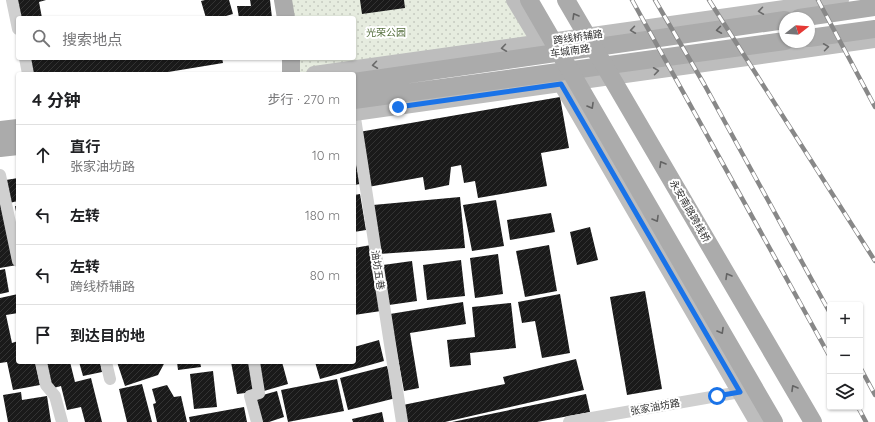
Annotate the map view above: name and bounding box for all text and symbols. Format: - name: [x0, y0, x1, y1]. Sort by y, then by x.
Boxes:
- one-way arrow: [758, 6, 764, 15]
- north arrow: [779, 12, 815, 48]
- one-way arrow: [573, 13, 580, 20]
- search box: [16, 16, 356, 60]
- one-way arrow: [629, 25, 636, 34]
- one-way arrow: [716, 25, 722, 34]
- park label: 光荣公园: [366, 26, 406, 39]
- icon: search: [30, 27, 52, 49]
- street label: 跨线桥辅路: [552, 27, 604, 47]
- text: 搜索地点: [62, 30, 122, 49]
- street label: 车城南路: [549, 42, 591, 60]
- one-way arrow: [501, 43, 507, 52]
- one-way arrow: [823, 43, 829, 52]
- one-way arrow: [372, 61, 378, 70]
- one-way arrow: [653, 67, 659, 76]
- text: 4 分钟: [32, 89, 81, 110]
- text: 步行 · 270 m: [268, 91, 340, 107]
- route end: [389, 98, 407, 116]
- one-way arrow: [586, 102, 593, 109]
- text: 直行: [70, 137, 100, 156]
- icon: ahead: [32, 144, 54, 166]
- text: 10 m: [312, 147, 340, 163]
- text: 张家油坊路: [70, 158, 135, 174]
- one-way arrow: [660, 161, 667, 168]
- street label: 永安南路跨线桥: [667, 177, 713, 245]
- icon: left: [32, 204, 54, 226]
- text: 左转: [70, 206, 100, 225]
- text: 180 m: [305, 207, 340, 223]
- one-way arrow: [651, 215, 658, 222]
- street label: 油坊五巷: [368, 249, 388, 291]
- text: 左转: [70, 257, 100, 276]
- icon: left: [32, 264, 54, 286]
- text: 80 m: [310, 267, 340, 283]
- one-way arrow: [725, 273, 733, 280]
- text: 跨线桥辅路: [70, 278, 135, 294]
- map controls: [827, 302, 863, 410]
- button: +: [827, 302, 863, 338]
- icon: arrive: [32, 324, 54, 346]
- text: 到达目的地: [70, 326, 145, 345]
- one-way arrow: [717, 327, 724, 334]
- button: −: [827, 338, 863, 374]
- button: layers: [827, 374, 863, 410]
- one-way arrow: [791, 385, 798, 392]
- route start: [708, 387, 726, 405]
- street label: 张家油坊路: [629, 396, 681, 418]

